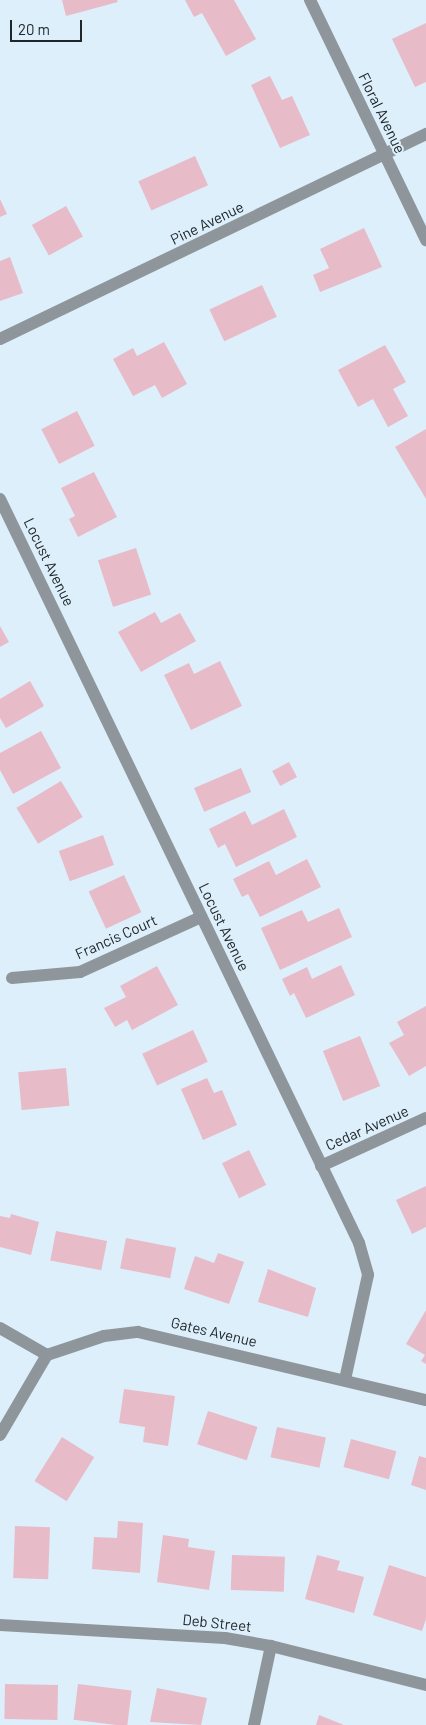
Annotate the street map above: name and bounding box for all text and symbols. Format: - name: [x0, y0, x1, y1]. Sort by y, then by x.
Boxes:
- scale bar: [12, 10, 85, 42]
- text: 20 m: [18, 20, 50, 38]
- street label: Floral Avenue: [355, 70, 409, 156]
- street label: Pine Avenue: [167, 198, 247, 248]
- street label: Locust Avenue: [20, 515, 78, 609]
- street label: Locust Avenue: [195, 880, 253, 974]
- street label: Francis Court: [72, 911, 160, 963]
- street label: Cedar Avenue: [323, 1102, 411, 1154]
- street label: Gates Avenue: [169, 1313, 259, 1351]
- street label: Deb Street: [182, 1610, 252, 1636]

